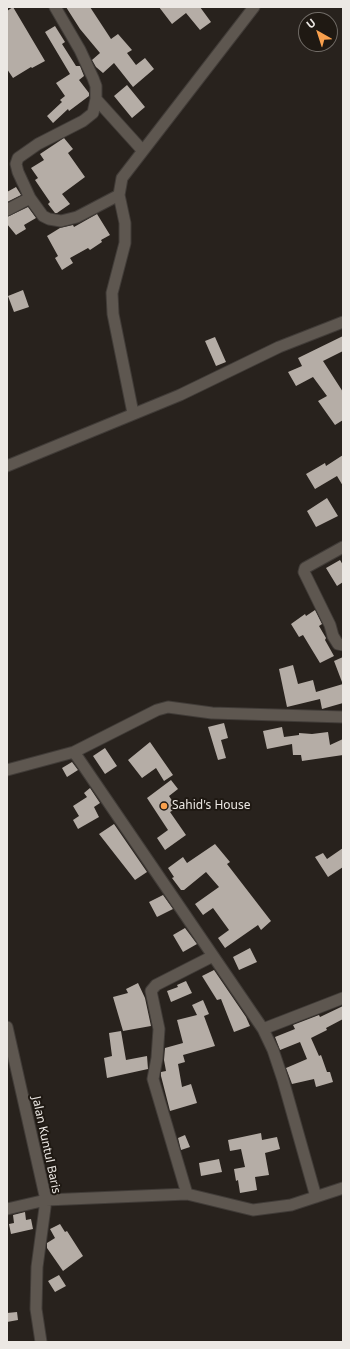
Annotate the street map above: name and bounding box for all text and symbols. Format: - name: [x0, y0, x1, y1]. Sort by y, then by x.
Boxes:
- north arrow: [298, 12, 338, 52]
- text: U: [303, 15, 319, 32]
- place label: Sahid's House: [172, 799, 251, 813]
- marker: Sahid's House: [159, 801, 169, 811]
- street label: Jalan Kuntul Baris: [29, 1095, 63, 1195]

